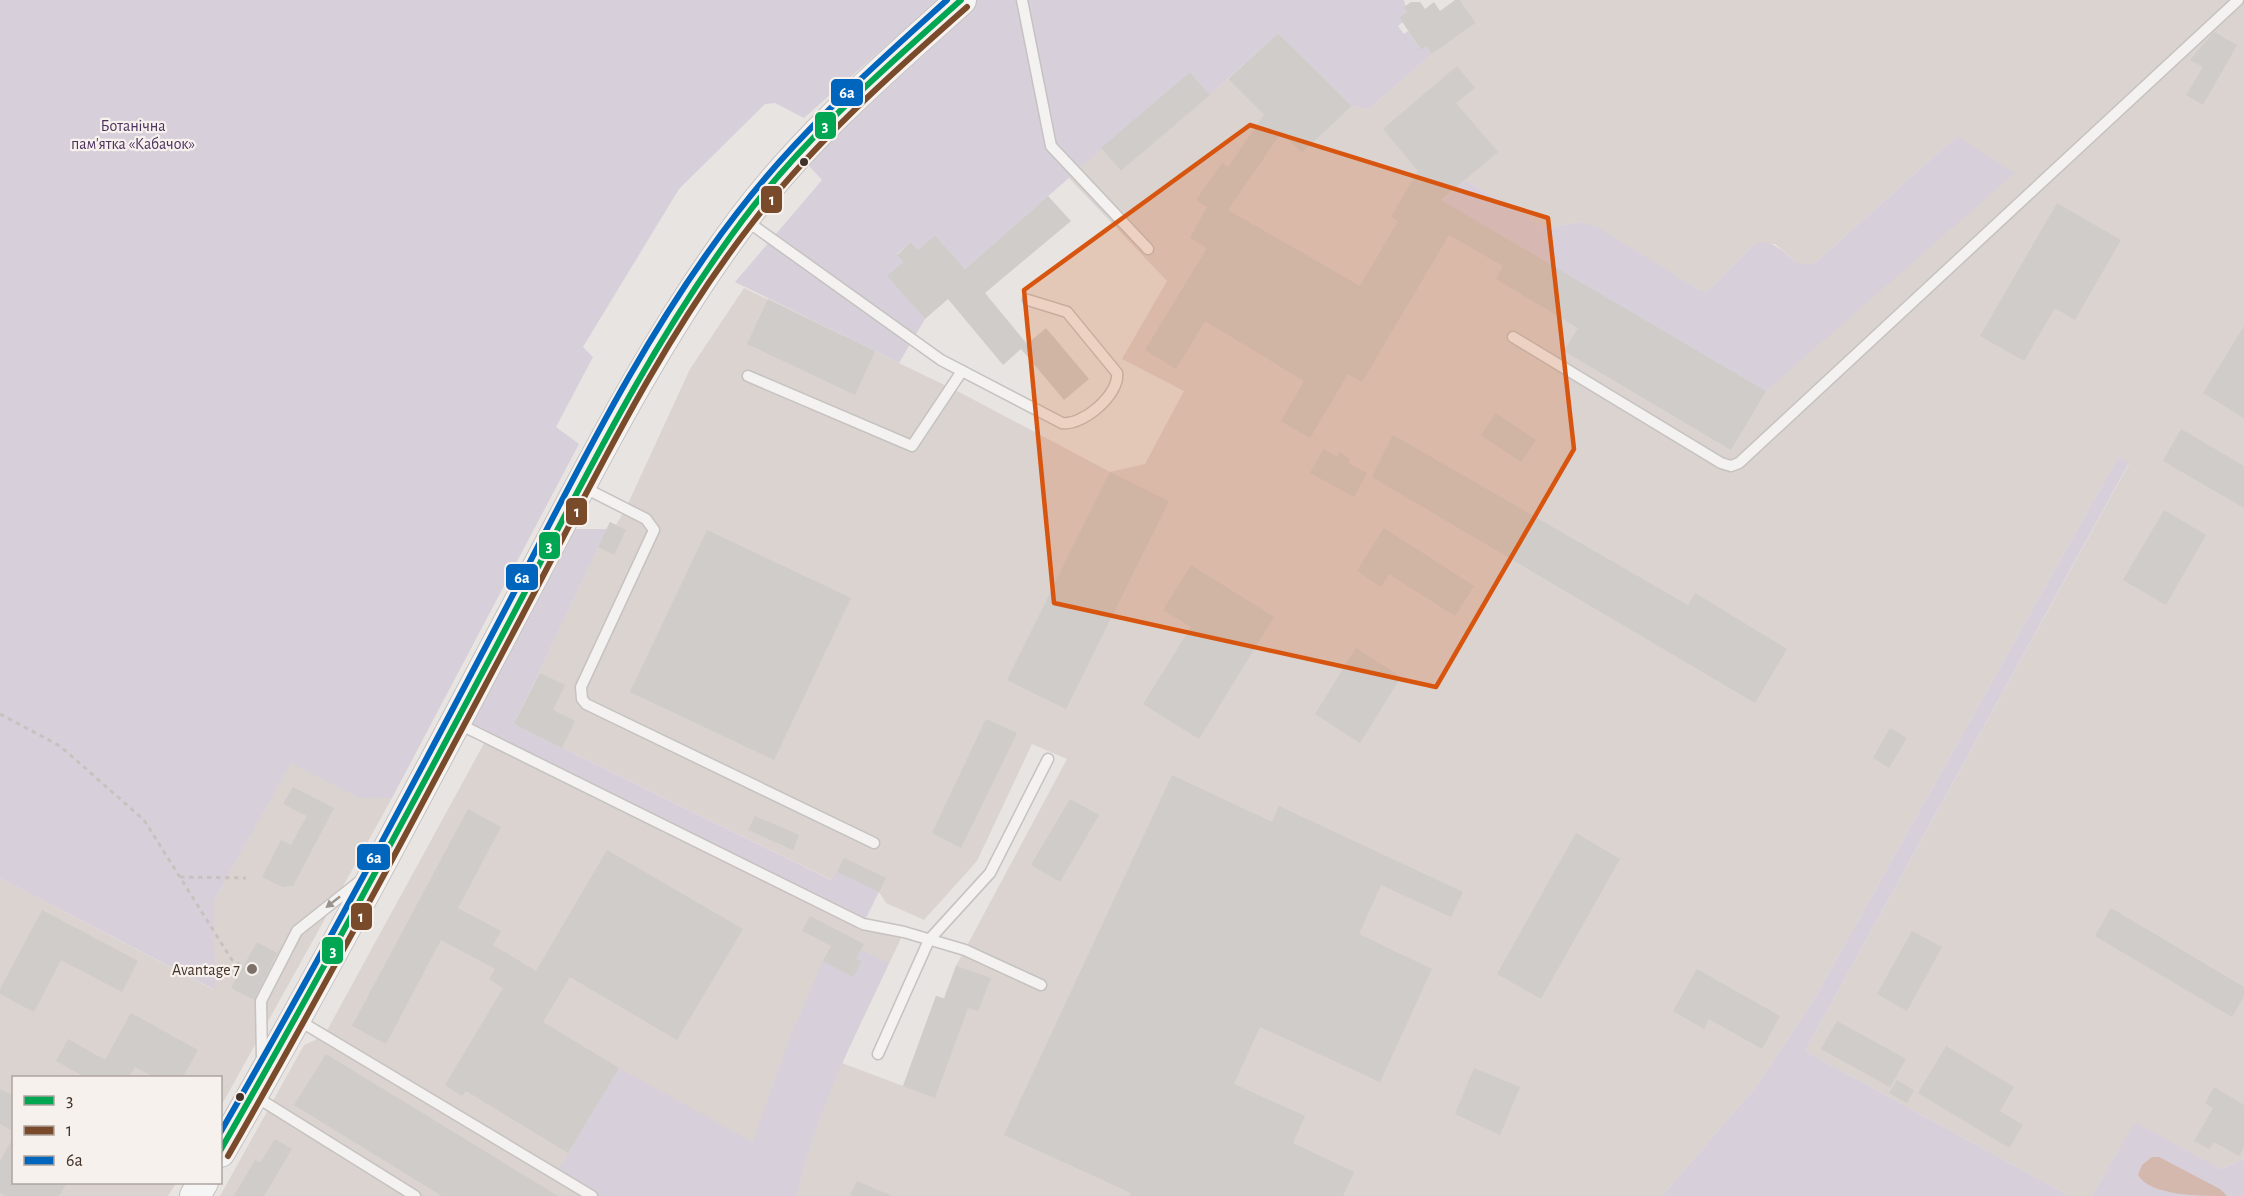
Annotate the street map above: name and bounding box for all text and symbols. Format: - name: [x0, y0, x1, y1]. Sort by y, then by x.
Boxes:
- line badge: 6а: [830, 78, 864, 107]
- text: 6а: [839, 85, 855, 101]
- line badge: 3: [814, 111, 837, 140]
- park label: Ботанічна пам'ятка «Кабачок»: [71, 118, 195, 152]
- text: 3: [822, 118, 829, 134]
- unlabelled marker: [798, 156, 810, 168]
- line badge: 1: [760, 185, 783, 214]
- text: 1: [769, 192, 775, 208]
- line badge: 1: [565, 497, 588, 526]
- text: 1: [574, 504, 580, 520]
- line badge: 3: [538, 531, 561, 560]
- text: 3: [546, 538, 553, 554]
- line badge: 6а: [505, 563, 539, 591]
- text: 6а: [514, 570, 530, 586]
- line badge: 6а: [356, 843, 391, 871]
- text: 6а: [366, 850, 382, 866]
- one-way arrow: [325, 896, 341, 909]
- line badge: 1: [350, 902, 373, 931]
- text: 1: [358, 909, 364, 925]
- line badge: 3: [321, 936, 344, 965]
- text: 3: [330, 943, 337, 959]
- place label: Avantage 7: [172, 962, 240, 978]
- marker: Avantage 7: [245, 962, 259, 976]
- legend: [12, 1076, 222, 1184]
- unlabelled marker: [234, 1091, 246, 1103]
- text: 3: [66, 1092, 73, 1110]
- text: 1: [66, 1122, 72, 1140]
- text: 6а: [66, 1152, 83, 1170]

